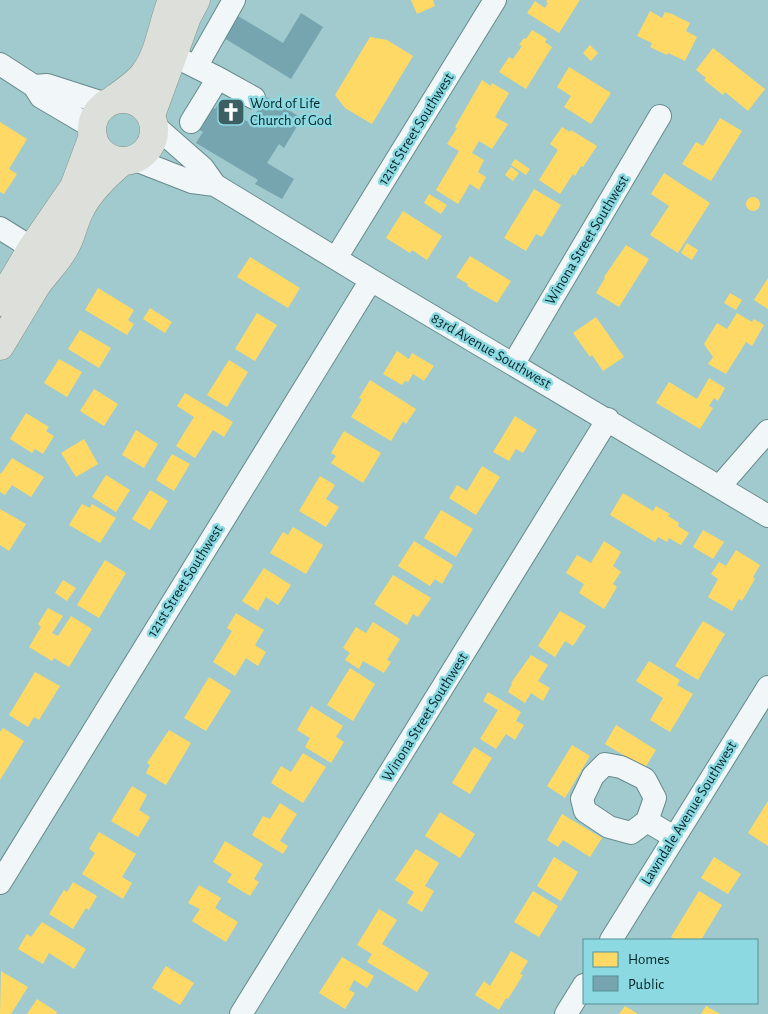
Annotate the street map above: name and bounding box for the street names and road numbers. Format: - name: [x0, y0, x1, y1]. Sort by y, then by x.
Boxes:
- street label: 121st Street Southwest: [375, 70, 457, 188]
- street label: Winona Street Southwest: [542, 172, 632, 307]
- street label: 83rd Avenue Southwest: [428, 311, 554, 392]
- street label: 121st Street Southwest: [144, 522, 226, 640]
- street label: Winona Street Southwest: [379, 650, 471, 784]
- street label: Lawndale Avenue Southwest: [639, 738, 739, 887]

